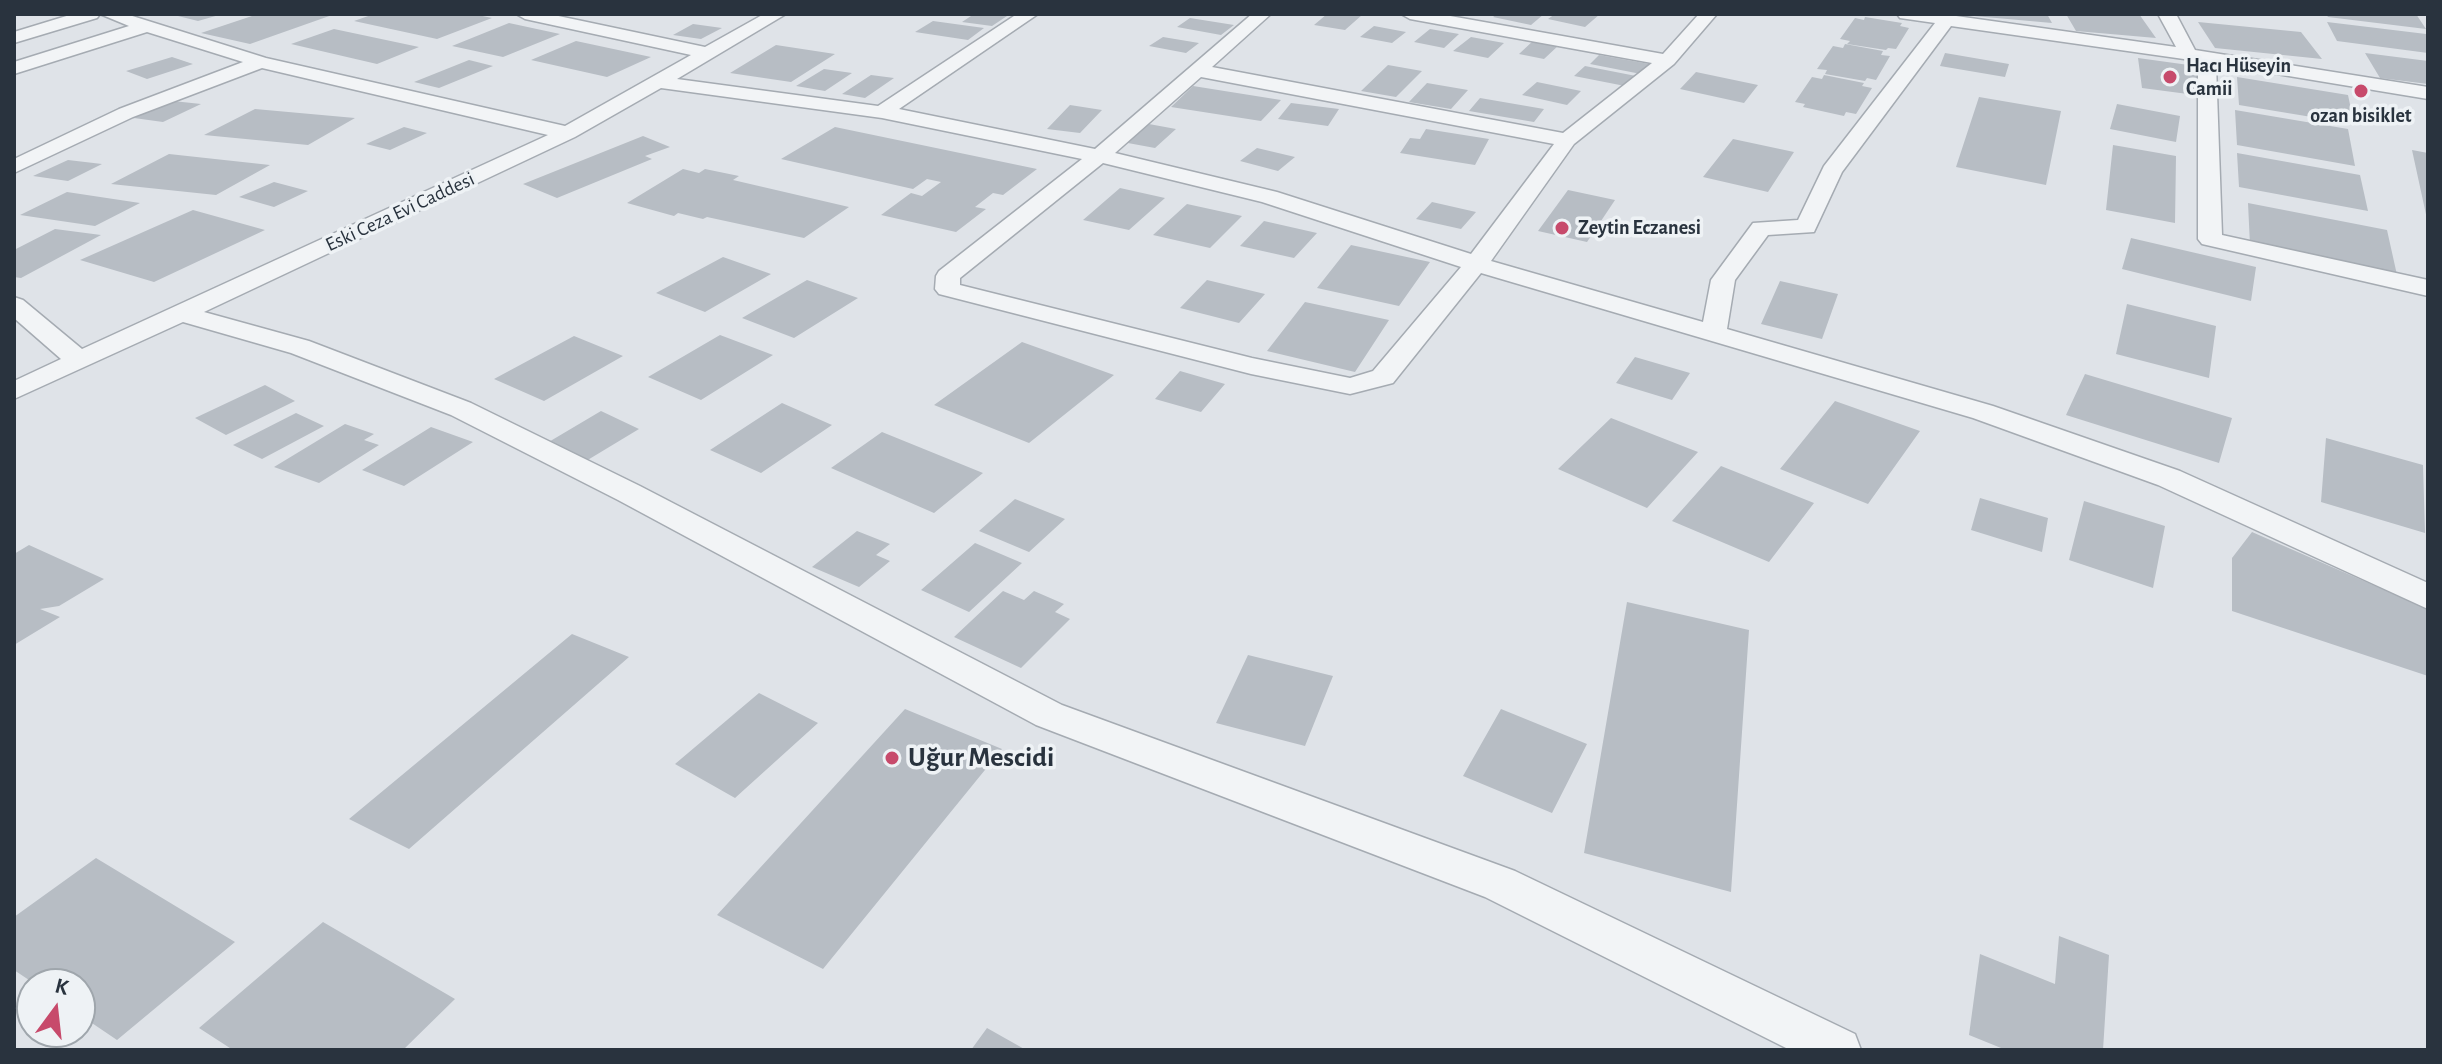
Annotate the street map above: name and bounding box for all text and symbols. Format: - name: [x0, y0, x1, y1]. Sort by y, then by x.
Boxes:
- place label: Hacı Hüseyin Camii: [2186, 54, 2291, 101]
- marker: Hacı Hüseyin Camii: [2161, 68, 2179, 86]
- marker: ozan bisiklet: [2352, 82, 2370, 100]
- place label: ozan bisiklet: [2310, 104, 2412, 128]
- street label: Eski Ceza Evi Caddesi: [322, 167, 478, 257]
- place label: Zeytin Eczanesi: [1578, 216, 1701, 240]
- marker: Zeytin Eczanesi: [1553, 219, 1571, 237]
- place label: Uğur Mescidi: [908, 741, 1054, 775]
- marker: Uğur Mescidi: [883, 749, 901, 767]
- north arrow: [16, 968, 96, 1048]
- text: K: [53, 974, 71, 999]

